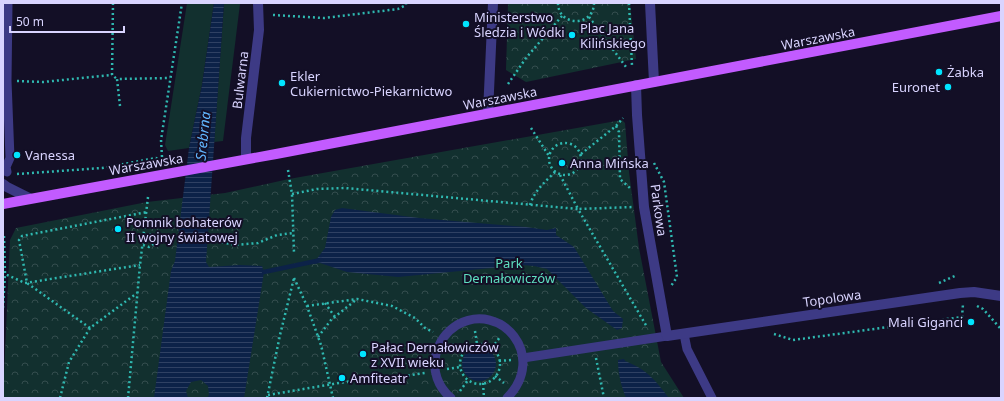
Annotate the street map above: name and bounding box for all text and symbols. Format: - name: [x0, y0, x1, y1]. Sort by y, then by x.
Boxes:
- scale bar: [10, 8, 124, 34]
- place label: Ministerstwo Śledzia i Wódki: [474, 8, 565, 41]
- text: 50 m: [16, 13, 44, 30]
- marker: Ministerstwo Śledzia i Wódki: [461, 19, 471, 29]
- place label: Plac Jana Kilińskiego: [580, 19, 646, 52]
- street label: Warszawska: [780, 22, 856, 54]
- marker: Plac Jana Kilińskiego: [567, 30, 577, 40]
- street label: Bulwarna: [228, 50, 252, 110]
- place label: Żabka: [947, 63, 984, 81]
- place label: Ekler Cukiernictwo-Piekarnictwo: [290, 67, 453, 100]
- marker: Żabka: [934, 67, 944, 77]
- marker: Ekler Cukiernictwo-Piekarnictwo: [277, 78, 287, 88]
- place label: Euronet: [892, 78, 940, 96]
- street label: Warszawska: [462, 82, 538, 114]
- marker: Euronet: [943, 82, 953, 92]
- water label: Srebrna: [190, 111, 215, 161]
- place label: Vanessa: [25, 146, 75, 164]
- street label: Warszawska: [108, 149, 184, 179]
- marker: Vanessa: [12, 150, 22, 160]
- place label: Anna Mińska: [570, 154, 649, 172]
- marker: Anna Mińska: [557, 158, 567, 168]
- street label: Parkowa: [646, 183, 672, 237]
- place label: Pomnik bohaterów II wojny światowej: [126, 213, 243, 246]
- marker: Pomnik bohaterów II wojny światowej: [113, 224, 123, 234]
- park label: Park Dernałowiczów: [463, 254, 556, 287]
- street label: Topolowa: [802, 285, 862, 311]
- place label: Mali Giganci: [888, 313, 963, 331]
- marker: Mali Giganci: [966, 317, 976, 327]
- place label: Pałac Dernałowiczów z XVII wieku: [371, 338, 499, 371]
- marker: Pałac Dernałowiczów z XVII wieku: [358, 349, 368, 359]
- place label: Amfiteatr: [350, 369, 408, 387]
- marker: Amfiteatr: [337, 373, 347, 383]

